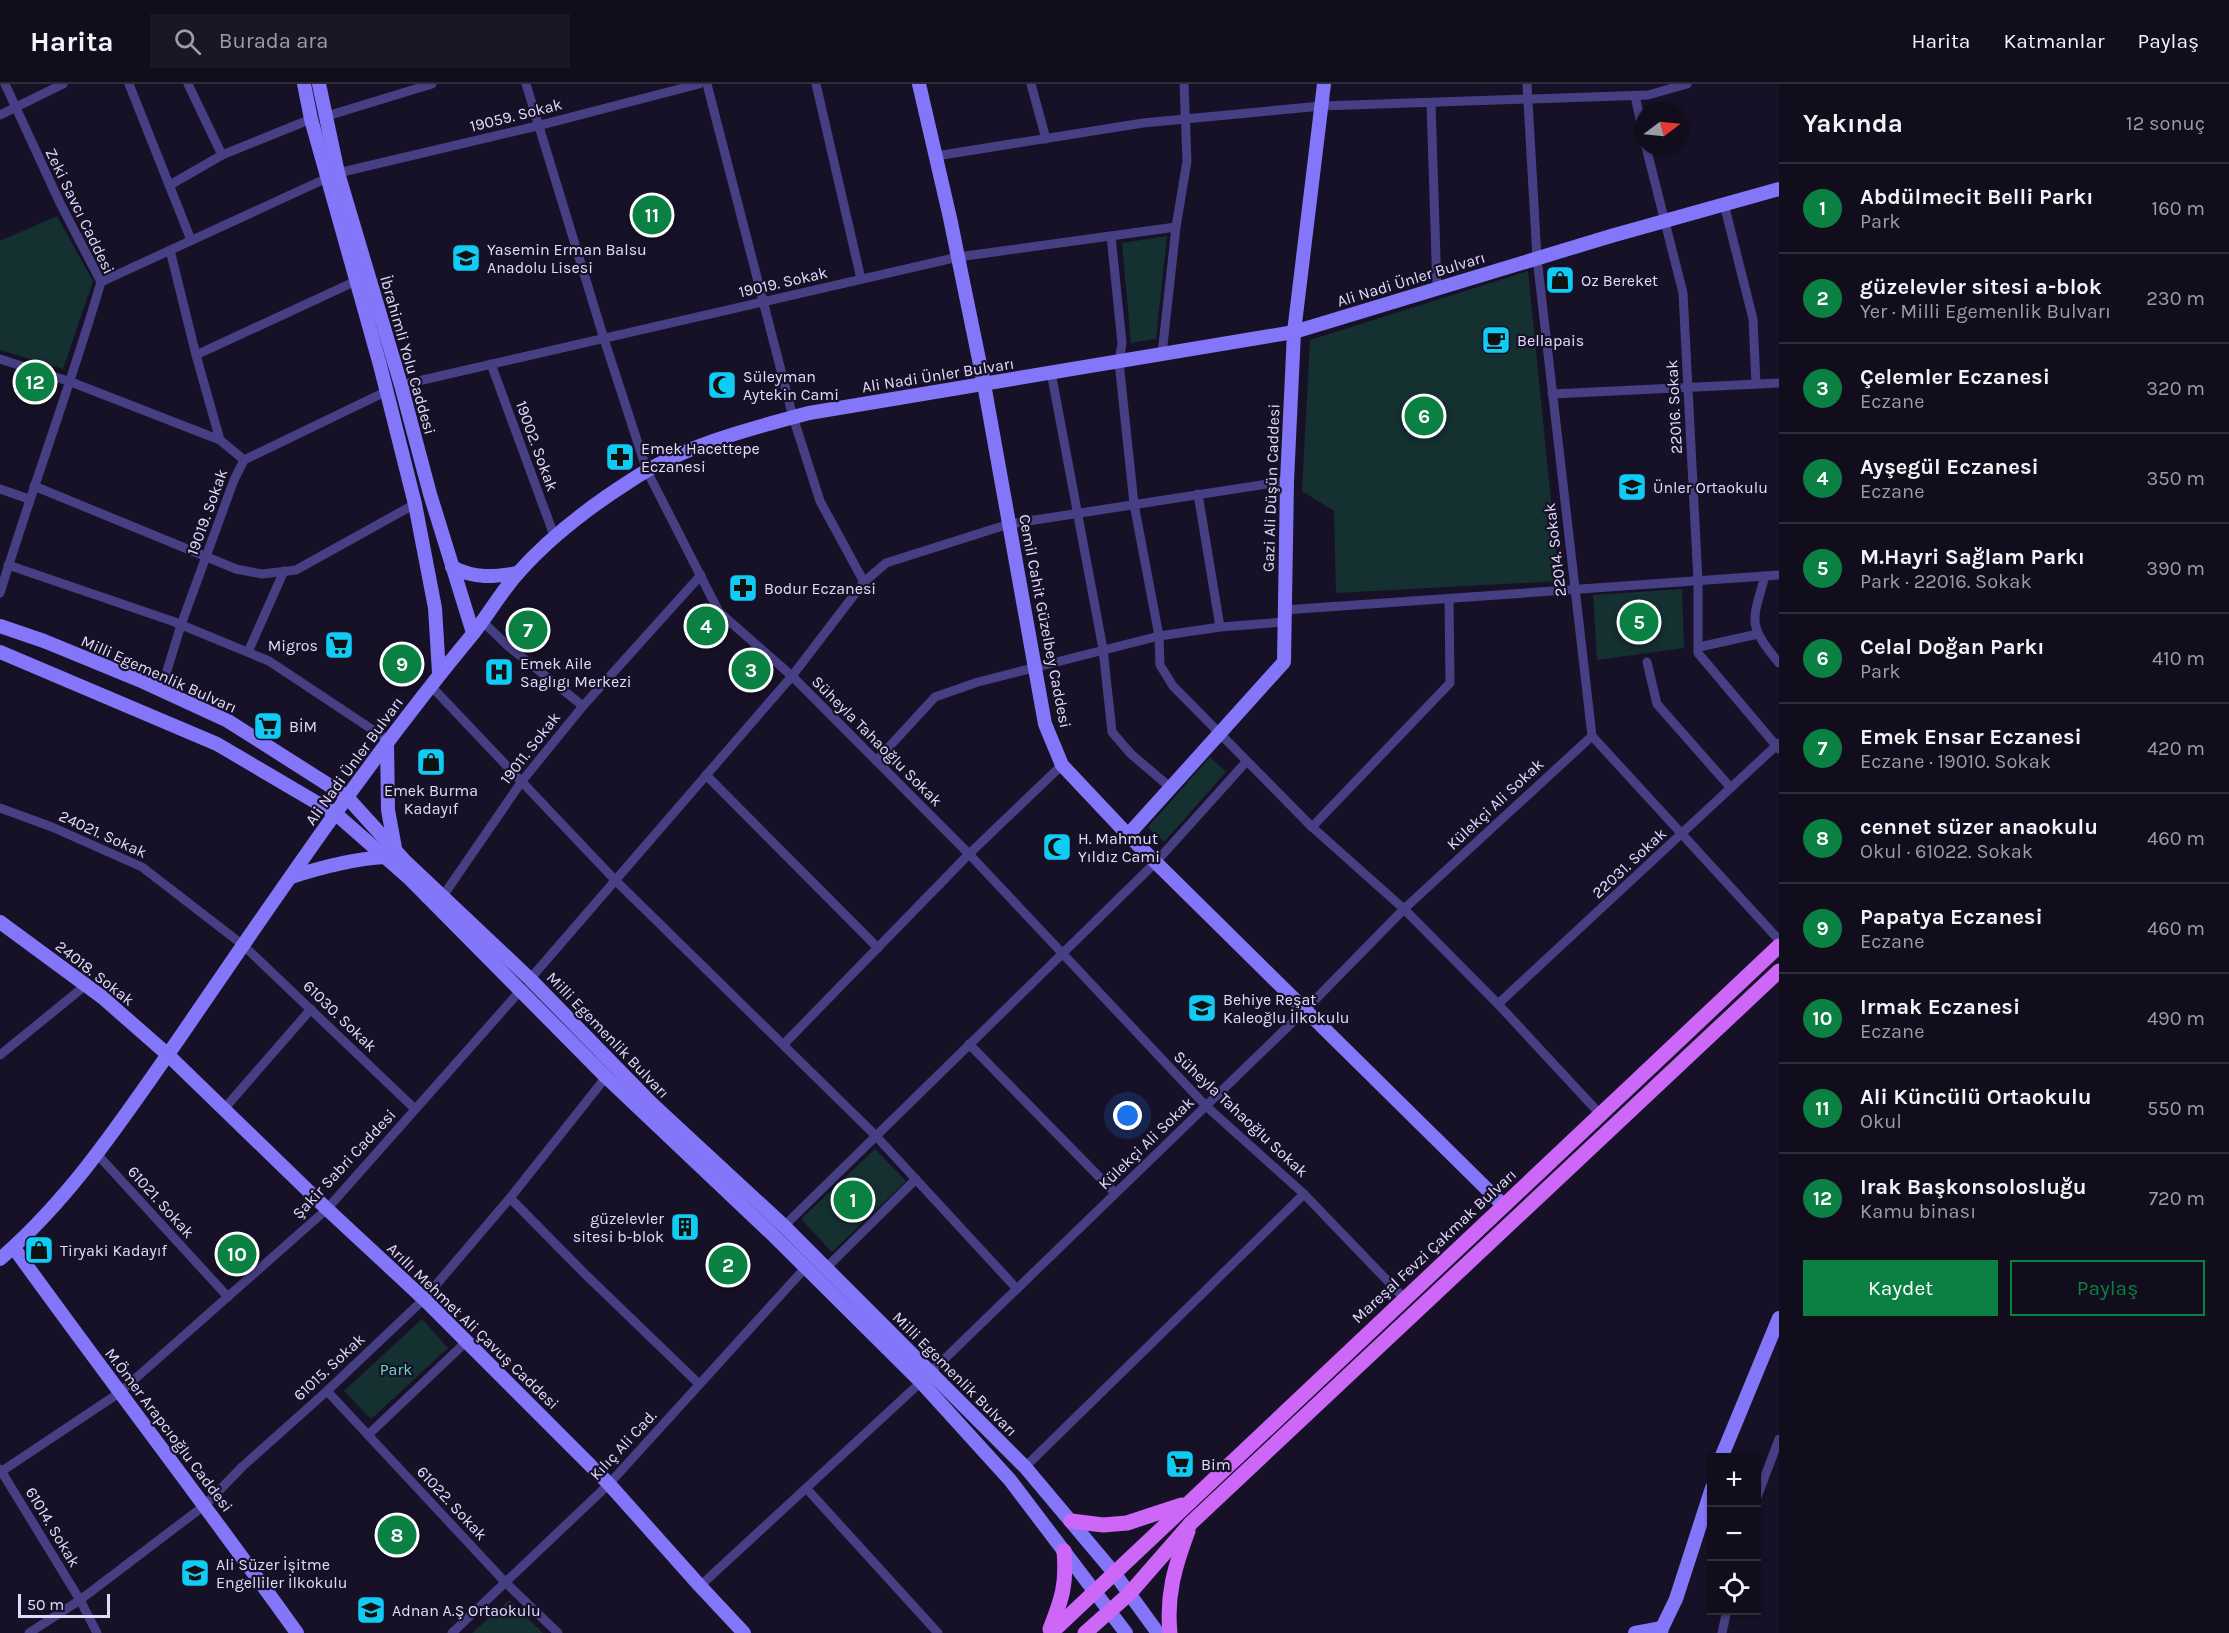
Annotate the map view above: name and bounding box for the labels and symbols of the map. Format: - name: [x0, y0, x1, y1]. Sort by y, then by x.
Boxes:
- street label: 19059. Sokak: [468, 94, 564, 136]
- north arrow: [1635, 102, 1689, 156]
- street label: Zeki Savcı Caddesi: [41, 145, 119, 277]
- pin: 11: [632, 192, 672, 238]
- place label: Yasemin Erman Balsu Anadolu Lisesi: [487, 240, 647, 277]
- school or university icon: Yasemin Erman Balsu Anadolu Lisesi: [450, 242, 482, 274]
- street label: Ali Nadi Ünler Bulvarı: [1335, 247, 1487, 311]
- street label: 19019. Sokak: [737, 263, 829, 301]
- shop icon: Oz Bereket: [1544, 264, 1576, 296]
- place label: Oz Bereket: [1581, 271, 1658, 290]
- street label: İbrahimli Yolu Caddesi: [376, 273, 440, 437]
- cafe icon: Bellapais: [1480, 324, 1512, 356]
- place label: Bellapais: [1517, 331, 1584, 350]
- street label: Ali Nadi Ünler Bulvarı: [860, 354, 1016, 396]
- street label: 22016. Sokak: [1662, 359, 1686, 455]
- pin: 12: [15, 360, 54, 404]
- place label: Süleyman Aytekin Cami: [743, 367, 839, 404]
- mosque icon: Süleyman Aytekin Cami: [706, 369, 738, 401]
- pin: 6: [1404, 394, 1444, 438]
- street label: 19002. Sokak: [512, 398, 562, 494]
- street label: Gazi Ali Düşün Caddesi: [1259, 404, 1283, 572]
- place label: Emek Hacettepe Eczanesi: [641, 439, 760, 476]
- pharmacy icon: Emek Hacettepe Eczanesi: [604, 441, 636, 473]
- street label: 19019. Sokak: [183, 466, 231, 558]
- school or university icon: Ünler Ortaokulu: [1616, 471, 1648, 503]
- place label: Ünler Ortaokulu: [1653, 478, 1768, 497]
- street label: 22014. Sokak: [1540, 502, 1570, 598]
- street label: Cemil Cahit Güzelbey Caddesi: [1015, 513, 1075, 729]
- pharmacy icon: Bodur Eczanesi: [727, 572, 759, 604]
- place label: Bodur Eczanesi: [764, 579, 876, 598]
- pin: 5: [1620, 600, 1658, 644]
- pin: 4: [686, 604, 726, 648]
- pin: 7: [508, 608, 548, 652]
- supermarket icon: Migros: [323, 629, 355, 661]
- street label: Milli Egemenlik Bulvarı: [78, 631, 240, 717]
- place label: Migros: [268, 636, 318, 655]
- pin: 9: [382, 642, 422, 686]
- pin: 3: [732, 648, 771, 692]
- place label: Emek Aile Saglıgı Merkezi: [520, 654, 632, 691]
- hospital icon: Emek Aile Saglıgı Merkezi: [483, 656, 515, 688]
- street label: Süheyla Tahaoğlu Sokak: [808, 672, 946, 810]
- street label: Ali Nadi Ünler Bulvarı: [301, 693, 407, 829]
- street label: 19011. Sokak: [496, 708, 564, 788]
- supermarket icon: BİM: [252, 710, 284, 742]
- place label: BİM: [289, 717, 317, 736]
- shop icon: Emek Burma Kadayıf: [415, 746, 447, 778]
- street label: Külekçi Ali Sokak: [1443, 754, 1547, 854]
- place label: Emek Burma Kadayıf: [384, 781, 478, 818]
- street label: 24021. Sokak: [56, 806, 150, 862]
- street label: 22031. Sokak: [1588, 824, 1670, 902]
- place label: H. Mahmut Yıldız Cami: [1078, 829, 1160, 866]
- mosque icon: H. Mahmut Yıldız Cami: [1041, 831, 1073, 863]
- street label: 24018. Sokak: [52, 936, 138, 1010]
- street label: Milli Egemenlik Bulvarı: [543, 968, 673, 1102]
- street label: 61030. Sokak: [299, 976, 381, 1056]
- place label: Behiye Reşat Kaleoğlu İlkokulu: [1223, 990, 1350, 1027]
- school or university icon: Behiye Reşat Kaleoğlu İlkokulu: [1186, 992, 1218, 1024]
- street label: Süheyla Tahaoğlu Sokak: [1170, 1047, 1312, 1181]
- street label: Külekçi Ali Sokak: [1094, 1093, 1198, 1193]
- your location: [1113, 1101, 1142, 1130]
- street label: Şakir Sabri Caddesi: [288, 1105, 400, 1223]
- street label: 61021. Sokak: [124, 1162, 198, 1242]
- street label: Mareşal Fevzi Çakmak Bulvarı: [1348, 1165, 1520, 1327]
- pin: 1: [834, 1178, 872, 1222]
- place label: güzelevler sitesi b-blok: [573, 1209, 664, 1246]
- building icon: güzelevler sitesi b-blok: [669, 1211, 701, 1243]
- pin: 10: [218, 1232, 256, 1276]
- shop icon: Tiryaki Kadayıf: [23, 1234, 55, 1266]
- street label: Arıllı Mehmet Ali Çavuş Caddesi: [383, 1239, 563, 1413]
- place label: Tiryaki Kadayıf: [60, 1241, 167, 1260]
- pin: 2: [708, 1242, 748, 1288]
- street label: Milli Egemenlik Bulvarı: [889, 1308, 1021, 1440]
- street label: 61015. Sokak: [290, 1329, 368, 1405]
- street label: M.Ömer Arapcıoğlu Caddesi: [101, 1344, 237, 1516]
- park label: Park: [380, 1360, 412, 1379]
- street label: Kılıç Ali Cad.: [586, 1406, 660, 1484]
- supermarket icon: Bim: [1164, 1448, 1196, 1480]
- place label: Bim: [1201, 1455, 1231, 1474]
- street label: 61022. Sokak: [413, 1462, 491, 1544]
- street label: 61014. Sokak: [22, 1483, 84, 1571]
- pin: 8: [378, 1512, 416, 1558]
- place label: Ali Süzer İşitme Engelliler İlkokulu: [216, 1555, 348, 1592]
- school or university icon: Ali Süzer İşitme Engelliler İlkokulu: [179, 1557, 211, 1589]
- scale bar: [18, 1591, 110, 1618]
- school or university icon: Adnan A.Ş Ortaokulu: [355, 1594, 387, 1626]
- place label: Adnan A.Ş Ortaokulu: [392, 1601, 541, 1620]

